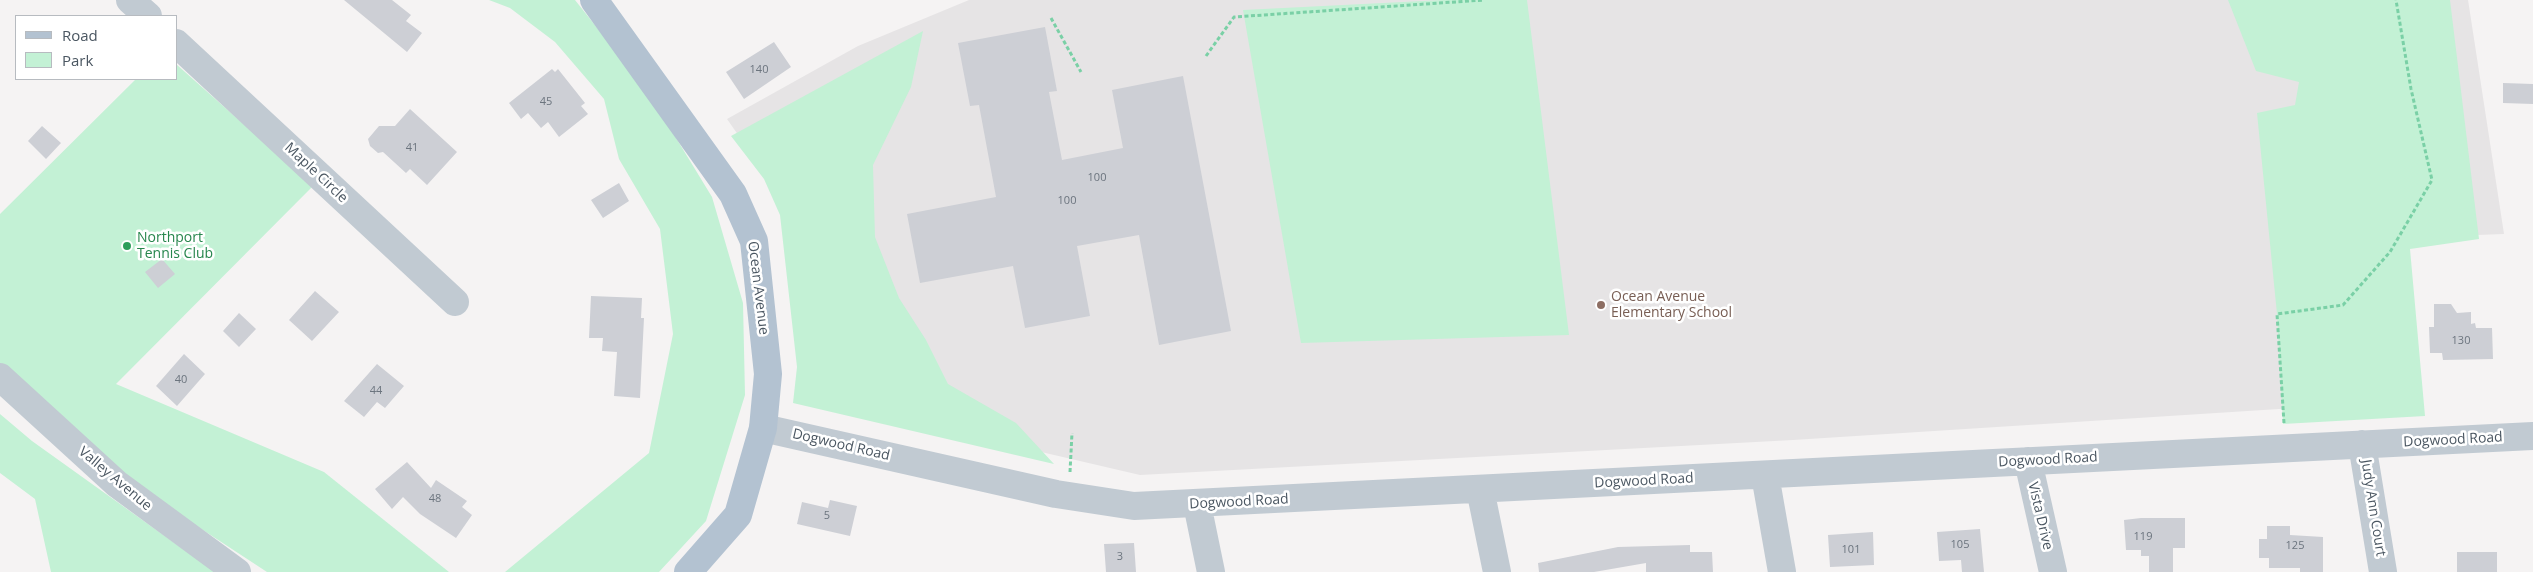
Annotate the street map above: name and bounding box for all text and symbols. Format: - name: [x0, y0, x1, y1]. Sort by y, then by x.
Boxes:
- legend: [15, 15, 178, 80]
- text: Road: [62, 25, 98, 45]
- text: Park: [62, 50, 93, 70]
- house number: 140: [750, 63, 768, 77]
- house number: 45: [540, 95, 552, 109]
- street label: Maple Circle: [281, 140, 351, 206]
- house number: 41: [406, 141, 418, 155]
- house number: 100: [1088, 171, 1106, 185]
- house number: 100: [1058, 194, 1076, 208]
- place label: Northport Tennis Club: [137, 230, 213, 262]
- marker: Northport Tennis Club: [121, 240, 133, 252]
- street label: Ocean Avenue: [744, 240, 772, 336]
- place label: Ocean Avenue Elementary School: [1611, 289, 1732, 322]
- marker: Ocean Avenue Elementary School: [1595, 299, 1607, 311]
- house number: 130: [2452, 334, 2470, 348]
- house number: 40: [175, 373, 187, 387]
- house number: 44: [370, 384, 382, 398]
- street label: Dogwood Road: [791, 426, 891, 464]
- street label: Dogwood Road: [2403, 429, 2503, 451]
- street label: Valley Avenue: [75, 443, 155, 515]
- street label: Dogwood Road: [1998, 449, 2098, 471]
- street label: Judy Ann Court: [2357, 458, 2389, 558]
- street label: Dogwood Road: [1594, 470, 1694, 492]
- street label: Vista Drive: [2024, 480, 2056, 552]
- street label: Dogwood Road: [1189, 491, 1289, 513]
- house number: 48: [429, 492, 441, 506]
- house number: 5: [824, 509, 830, 523]
- house number: 119: [2134, 530, 2152, 544]
- house number: 105: [1951, 538, 1969, 552]
- house number: 125: [2286, 539, 2304, 553]
- house number: 101: [1842, 543, 1860, 557]
- house number: 3: [1117, 550, 1123, 564]

